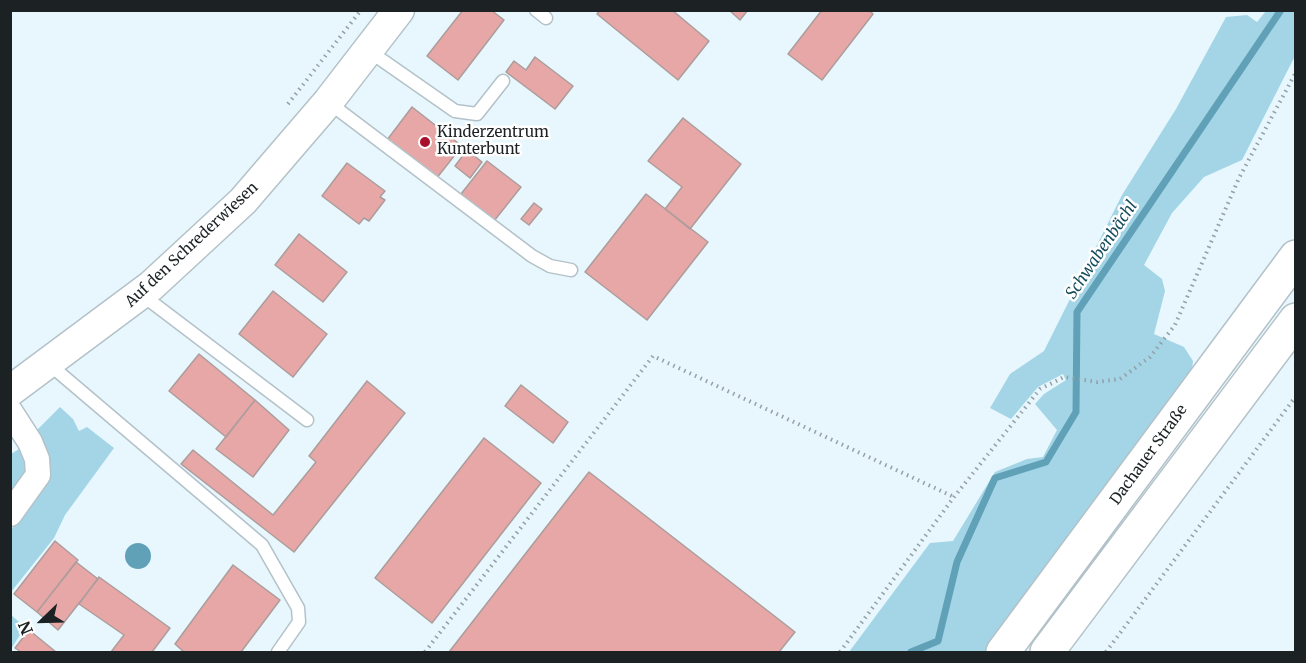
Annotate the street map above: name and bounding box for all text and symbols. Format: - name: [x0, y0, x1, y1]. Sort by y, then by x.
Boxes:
- place label: Kinderzentrum Kunterbunt: [437, 124, 549, 159]
- marker: Kinderzentrum Kunterbunt: [418, 135, 432, 149]
- street label: Auf den Schrederwiesen: [122, 179, 262, 311]
- water label: Schwabenbächl: [1062, 197, 1142, 303]
- street label: Dachauer Straße: [1107, 402, 1191, 508]
- north arrow: [12, 591, 72, 651]
- text: N: [14, 618, 37, 638]

